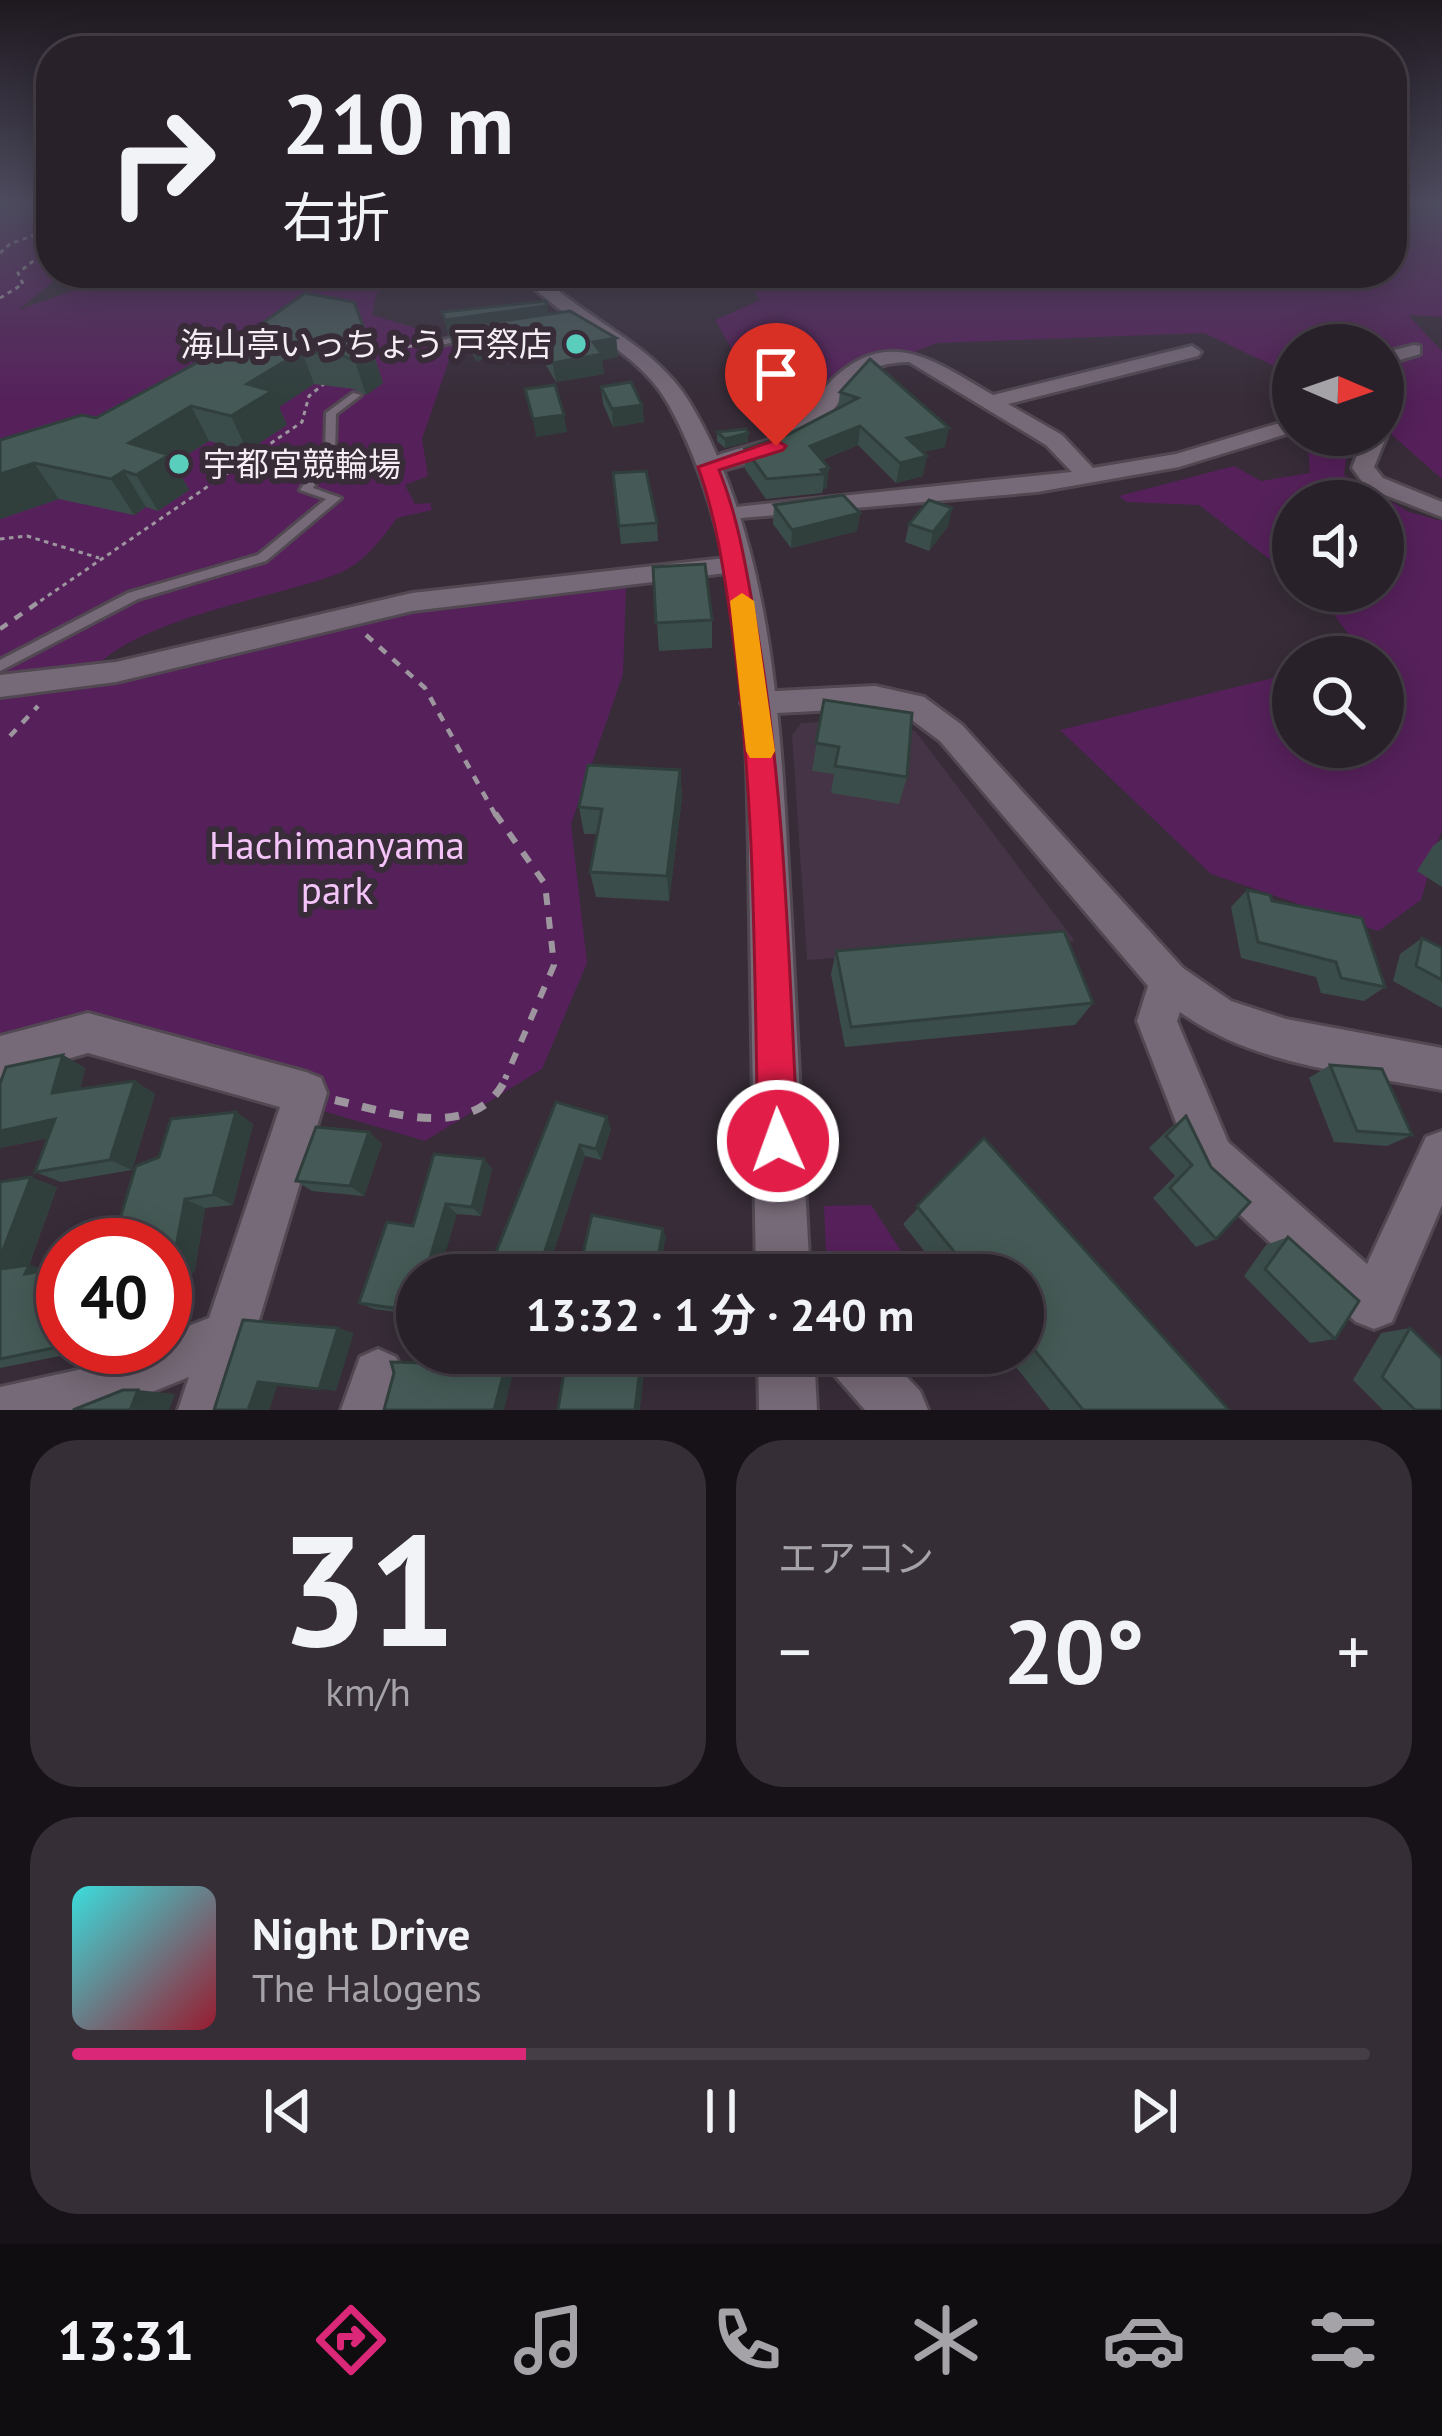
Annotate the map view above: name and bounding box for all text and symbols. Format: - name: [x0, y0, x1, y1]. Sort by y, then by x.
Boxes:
- text: 210 m: [282, 68, 514, 177]
- icon: right: [84, 84, 240, 240]
- text: 右折: [282, 182, 390, 252]
- place label: 海山亭いっちょう 戸祭店: [180, 322, 552, 365]
- pin: [725, 323, 827, 446]
- north arrow: [1272, 324, 1404, 456]
- map controls: [1272, 324, 1404, 768]
- marker: 海山亭いっちょう 戸祭店: [563, 331, 589, 357]
- icon: arrive: [743, 341, 809, 407]
- place label: 宇都宮競輪場: [203, 442, 401, 485]
- marker: 宇都宮競輪場: [166, 451, 192, 477]
- button: sound: [1272, 480, 1404, 612]
- button: search: [1272, 636, 1404, 768]
- park label: Hachimanyama park: [209, 819, 465, 915]
- position arrow: [715, 1078, 841, 1204]
- speed limit sign: 40: [36, 1218, 192, 1374]
- text: 13:32 · 1 分 · 240 m: [526, 1285, 914, 1343]
- text: 31: [280, 1487, 456, 1689]
- text: エアコン: [778, 1532, 934, 1583]
- text: 20°: [1003, 1592, 1145, 1709]
- text: −: [778, 1608, 811, 1693]
- text: +: [1337, 1608, 1370, 1693]
- text: km/h: [325, 1666, 411, 1717]
- text: Night Drive: [252, 1904, 470, 1962]
- text: The Halogens: [252, 1962, 482, 2013]
- icon: previous: [255, 2078, 321, 2144]
- icon: pause: [688, 2078, 754, 2144]
- icon: next: [1121, 2078, 1187, 2144]
- icon: directions: [309, 2298, 393, 2382]
- icon: music: [507, 2298, 591, 2382]
- icon: phone: [705, 2298, 789, 2382]
- icon: climate: [904, 2298, 988, 2382]
- icon: car: [1102, 2298, 1186, 2382]
- icon: filters: [1301, 2298, 1385, 2382]
- text: 13:31: [57, 2305, 194, 2375]

